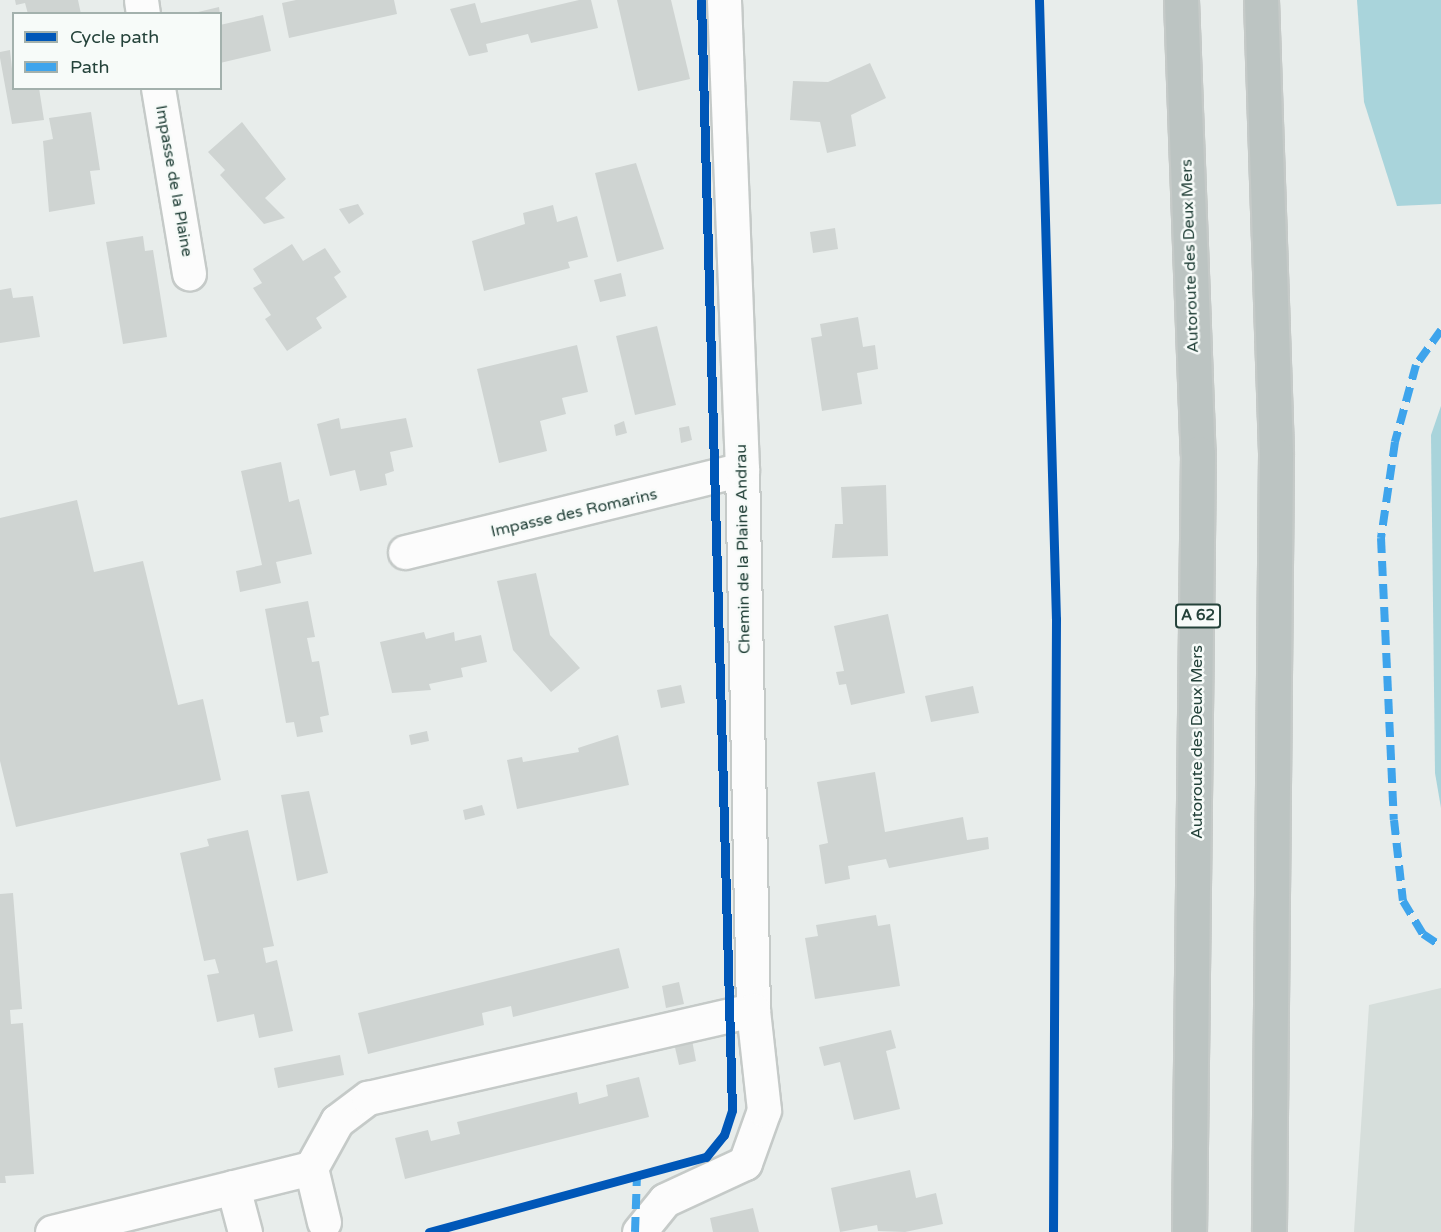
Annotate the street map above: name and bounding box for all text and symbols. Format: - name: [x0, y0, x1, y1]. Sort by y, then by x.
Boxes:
- legend: [12, 12, 222, 90]
- text: Cycle path: [70, 26, 159, 48]
- text: Path: [70, 56, 109, 78]
- street label: Impasse de la Plaine: [151, 104, 197, 258]
- street label: Autoroute des Deux Mers: [1177, 159, 1203, 353]
- street label: Chemin de la Plaine Andrau: [732, 444, 754, 654]
- street label: Impasse des Romarins: [489, 485, 659, 541]
- road number: A 62: [1174, 604, 1222, 628]
- street label: Autoroute des Deux Mers: [1187, 645, 1207, 839]

